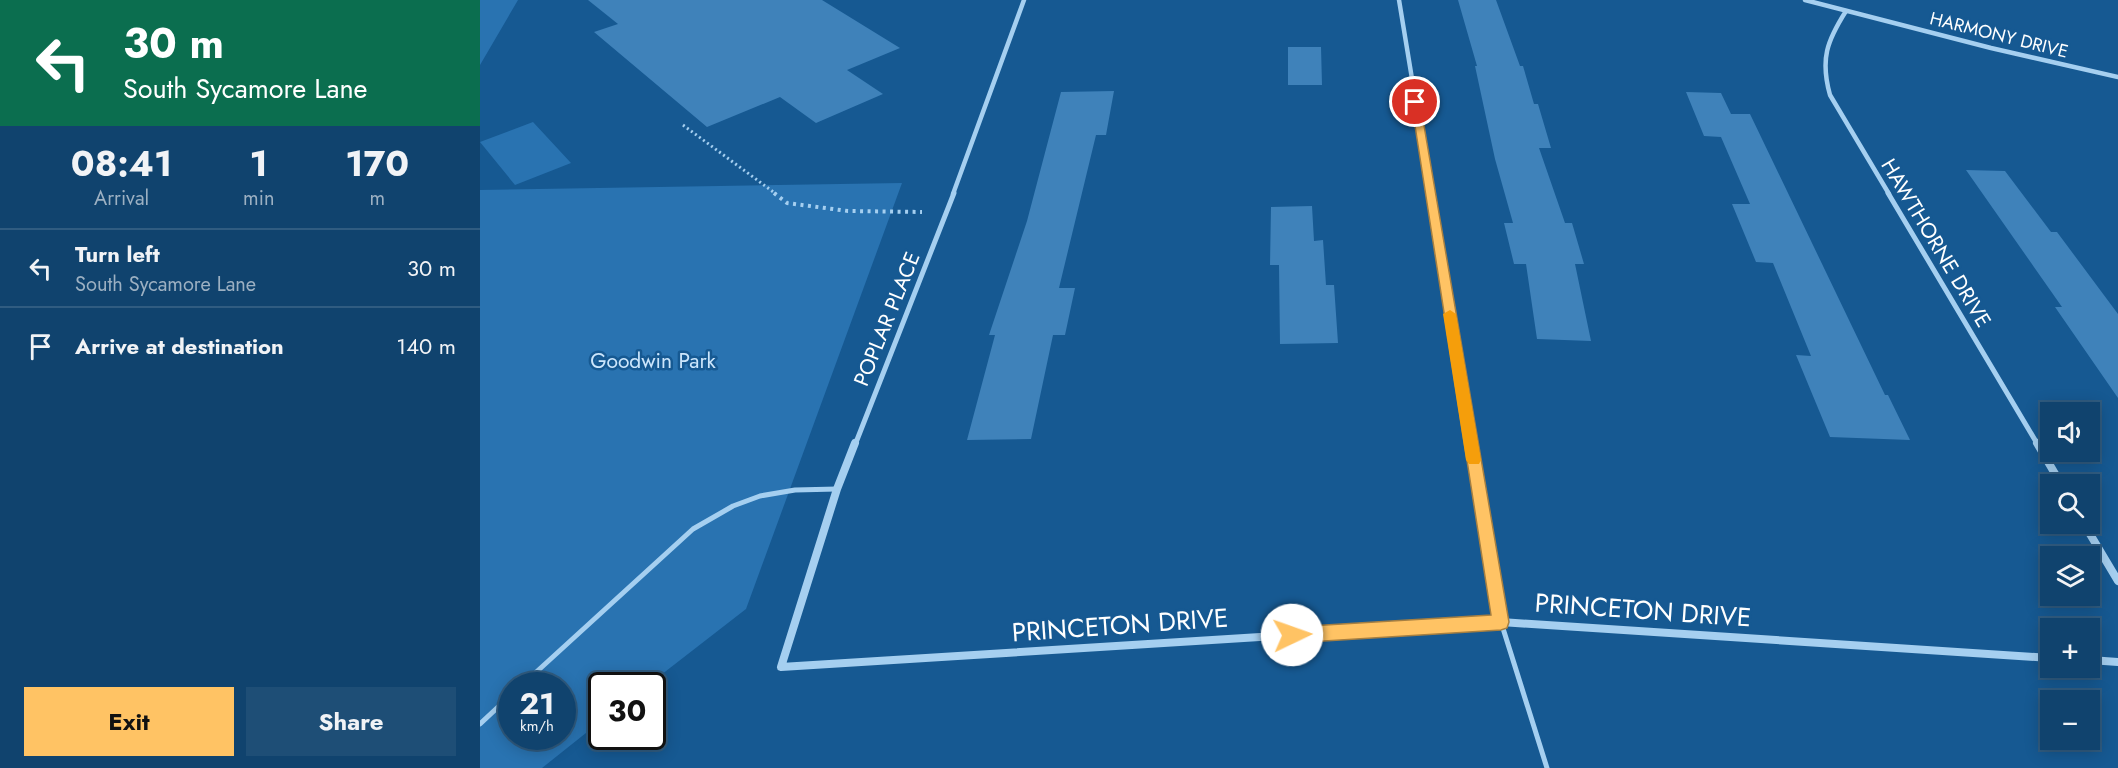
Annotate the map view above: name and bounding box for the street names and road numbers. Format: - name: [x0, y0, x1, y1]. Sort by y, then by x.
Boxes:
- street label: HARMONY DRIVE: [1927, 5, 2071, 65]
- street label: HAWTHORNE DRIVE: [1874, 153, 1998, 333]
- street label: POPLAR PLACE: [846, 247, 928, 391]
- street label: PRINCETON DRIVE: [1534, 583, 1752, 637]
- street label: PRINCETON DRIVE: [1011, 598, 1229, 652]

